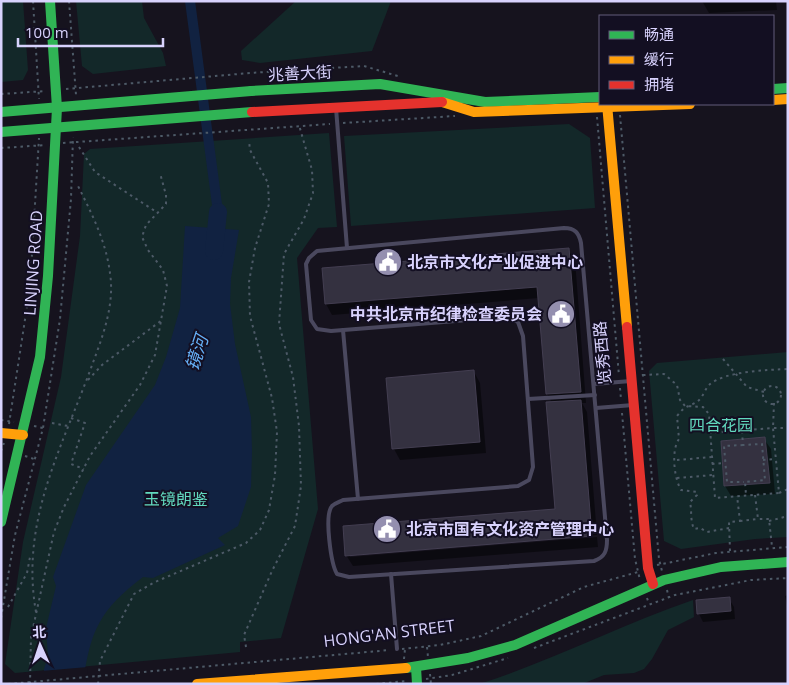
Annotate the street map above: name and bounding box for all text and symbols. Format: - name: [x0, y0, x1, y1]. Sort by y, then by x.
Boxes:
- scale bar: [18, 15, 162, 47]
- legend: [599, 15, 774, 105]
- text: 100 m: [25, 22, 69, 42]
- text: 畅通: [644, 24, 674, 44]
- text: 缓行: [644, 49, 674, 69]
- street label: 兆善大街: [267, 60, 333, 86]
- text: 拥堵: [644, 74, 674, 94]
- street label: LINJING ROAD: [18, 210, 48, 316]
- public building icon: 北京市文化产业促进中心: [373, 247, 403, 277]
- place label: 北京市文化产业促进中心: [407, 251, 583, 273]
- public building icon: 中共北京市纪律检查委员会: [546, 299, 576, 329]
- place label: 中共北京市纪律检查委员会: [350, 303, 542, 325]
- street label: 览秀西路: [588, 320, 616, 386]
- water label: 镜河: [179, 329, 214, 374]
- park label: 四合花园: [689, 414, 753, 436]
- park label: 玉镜朗鉴: [144, 488, 208, 510]
- public building icon: 北京市国有文化资产管理中心: [372, 514, 402, 544]
- place label: 北京市国有文化资产管理中心: [406, 518, 614, 540]
- street label: HONG'AN STREET: [322, 614, 456, 652]
- north arrow: [15, 620, 65, 670]
- text: 北: [32, 622, 47, 641]

